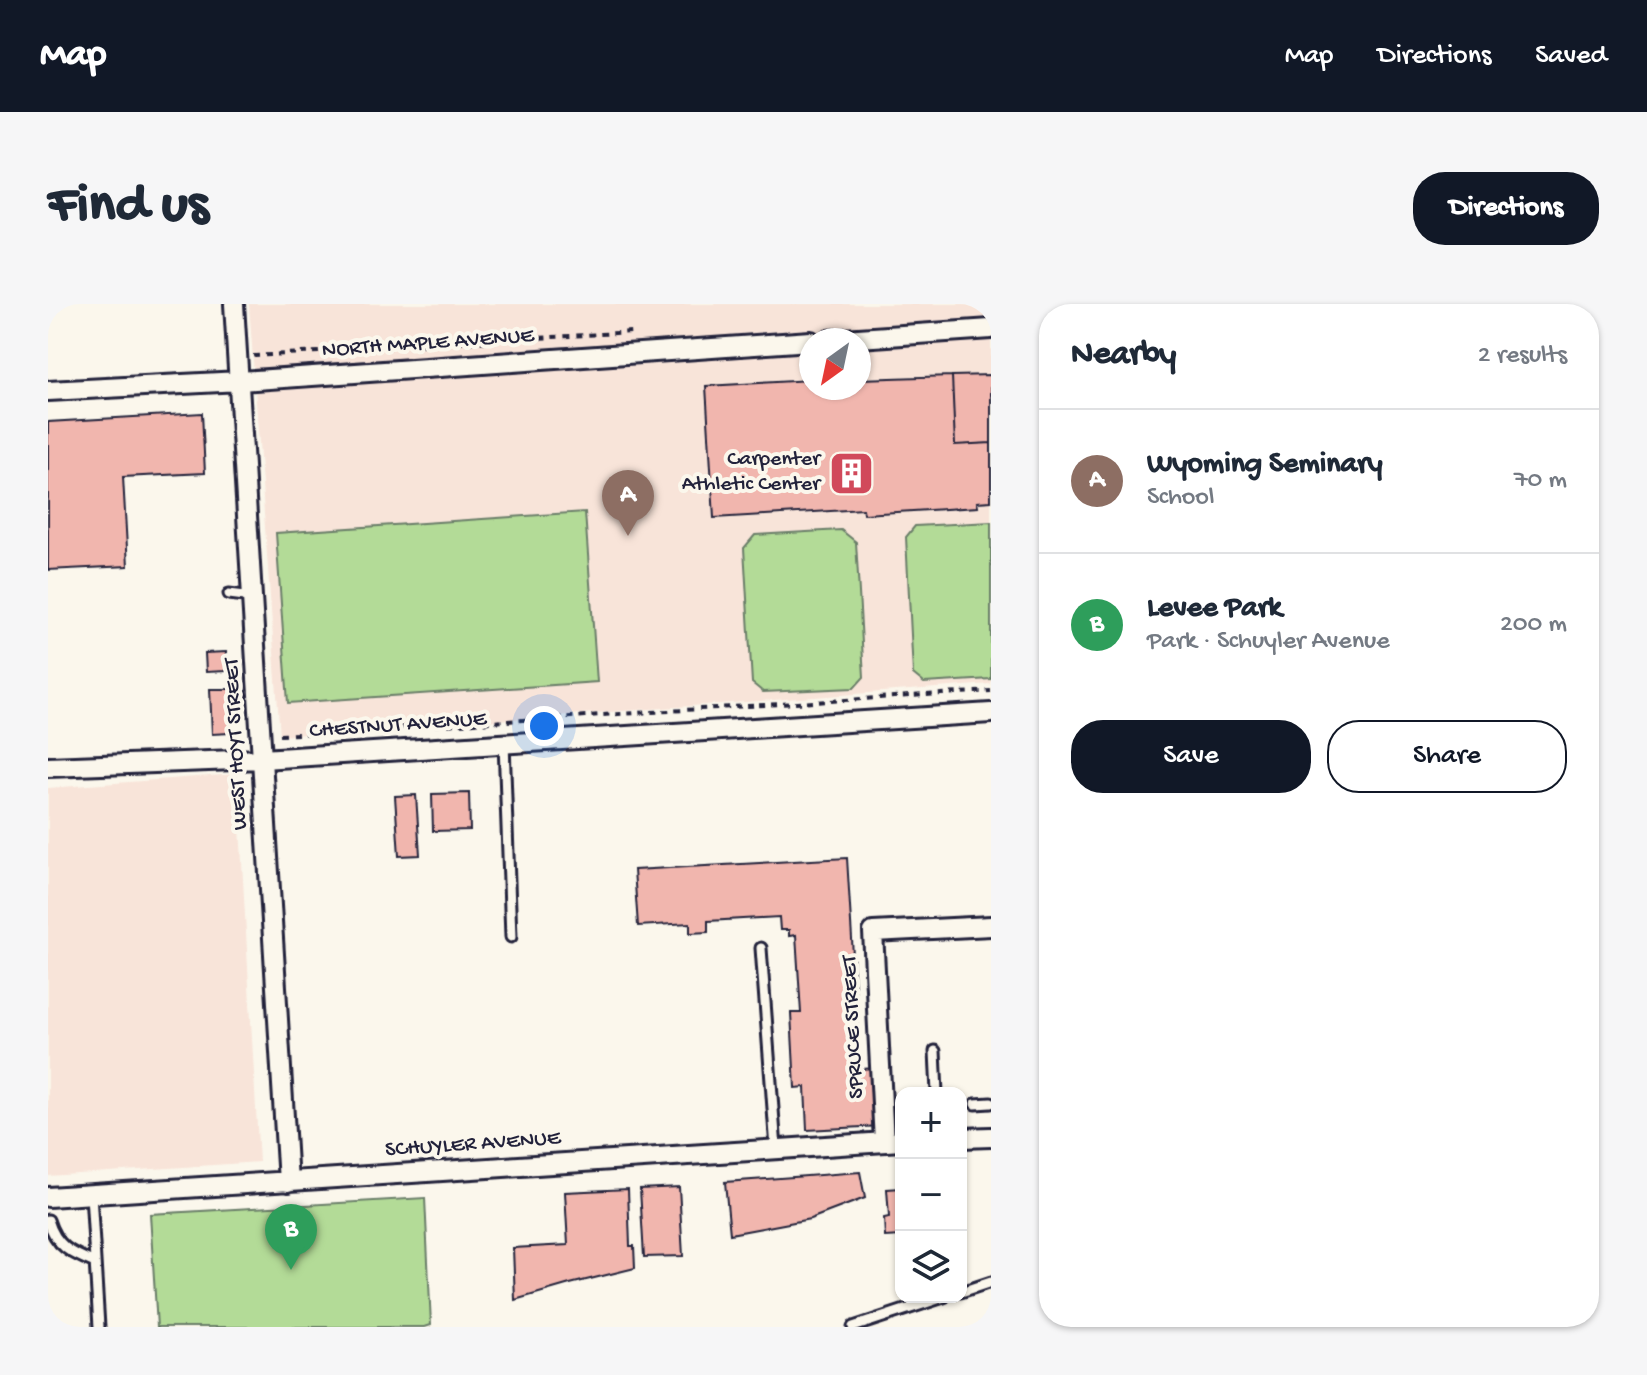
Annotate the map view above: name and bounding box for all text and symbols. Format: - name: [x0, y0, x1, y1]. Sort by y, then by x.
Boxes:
- text: Map: [40, 34, 106, 78]
- text: Map: [1285, 40, 1333, 73]
- text: Directions: [1377, 40, 1491, 73]
- text: Saved: [1535, 40, 1607, 73]
- button: Directions: [1413, 172, 1599, 245]
- text: Find us: [48, 175, 208, 241]
- street label: NORTH MAPLE AVENUE: [321, 324, 536, 364]
- north arrow: [799, 328, 871, 400]
- text: Nearby: [1071, 336, 1176, 376]
- text: 2 results: [1478, 341, 1567, 372]
- place label: Carpenter Athletic Center: [682, 447, 822, 498]
- text: Wyoming Seminary: [1147, 448, 1383, 483]
- building icon: Carpenter Athletic Center: [827, 449, 875, 497]
- text: A: [1089, 466, 1105, 497]
- text: 70 m: [1514, 466, 1567, 497]
- pin: A: [602, 470, 654, 536]
- text: School: [1147, 483, 1215, 514]
- text: Levee Park: [1147, 592, 1282, 627]
- text: B: [1090, 610, 1104, 641]
- text: 200 m: [1500, 610, 1567, 641]
- text: Park · Schuyler Avenue: [1147, 627, 1390, 658]
- street label: WEST HOYT STREET: [219, 656, 254, 831]
- your location: [524, 706, 564, 746]
- street label: CHESTNUT AVENUE: [309, 707, 489, 745]
- button: Save: [1071, 720, 1311, 793]
- button: Share: [1327, 720, 1567, 793]
- street label: SPRUCE STREET: [837, 953, 871, 1099]
- map controls: [895, 1087, 967, 1303]
- button: +: [895, 1087, 967, 1159]
- street label: SCHUYLER AVENUE: [384, 1126, 563, 1164]
- button: −: [895, 1159, 967, 1231]
- pin: B: [265, 1204, 317, 1270]
- button: layers: [895, 1231, 967, 1303]

